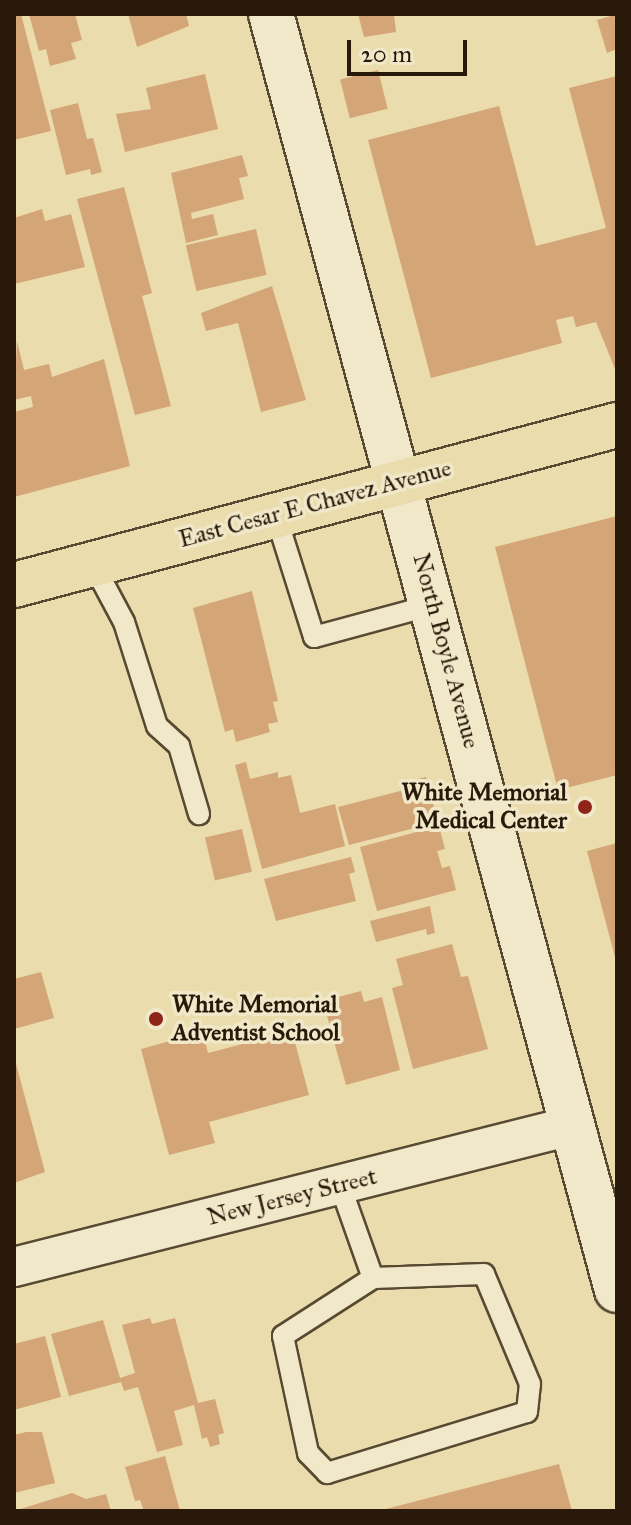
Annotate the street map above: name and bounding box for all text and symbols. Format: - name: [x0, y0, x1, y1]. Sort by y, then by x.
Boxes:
- scale bar: [351, 24, 471, 74]
- text: 20 m: [361, 39, 412, 69]
- street label: East Cesar E Chavez Avenue: [176, 454, 454, 554]
- street label: North Boyle Avenue: [406, 550, 486, 752]
- place label: White Memorial Medical Center: [402, 779, 567, 835]
- marker: White Memorial Medical Center: [574, 796, 596, 818]
- place label: White Memorial Adventist School: [172, 991, 340, 1047]
- marker: White Memorial Adventist School: [147, 1010, 165, 1028]
- street label: New Jersey Street: [204, 1162, 380, 1232]

